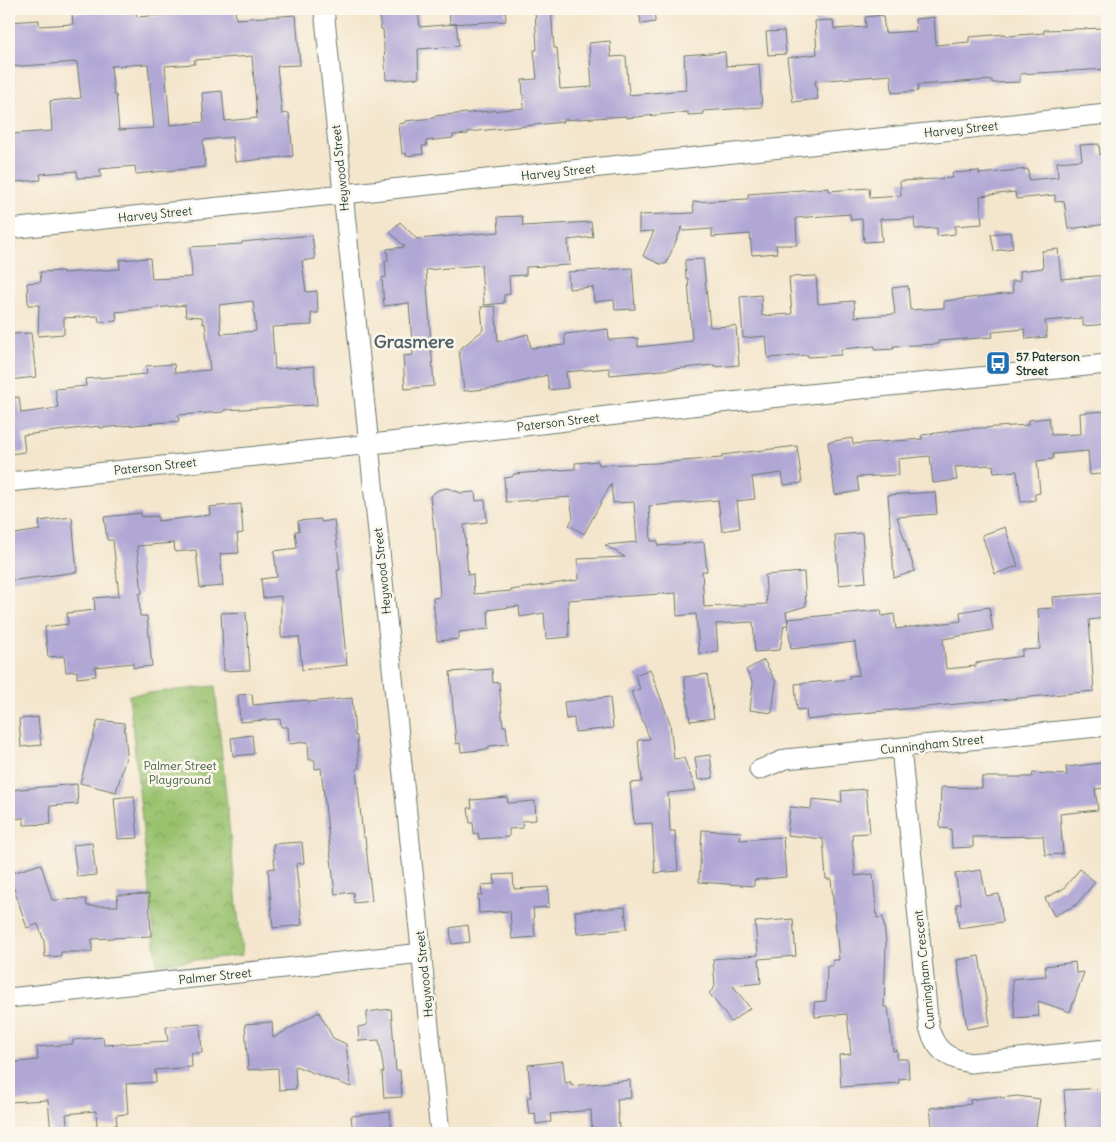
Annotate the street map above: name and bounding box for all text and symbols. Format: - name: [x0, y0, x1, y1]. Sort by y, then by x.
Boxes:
- street label: Harvey Street: [923, 118, 999, 140]
- street label: Heywood Street: [328, 124, 352, 212]
- street label: Harvey Street: [520, 161, 596, 183]
- street label: Harvey Street: [117, 203, 193, 225]
- district label: Grasmere: [374, 330, 455, 353]
- place label: 57 Paterson Street: [1016, 349, 1080, 378]
- bus stop icon: 57 Paterson Street: [985, 350, 1011, 376]
- street label: Paterson Street: [516, 409, 600, 435]
- street label: Paterson Street: [113, 454, 197, 478]
- street label: Heywood Street: [370, 527, 394, 615]
- street label: Cunningham Street: [879, 731, 985, 757]
- park label: Palmer Street Playground: [143, 758, 217, 787]
- street label: Cunningham Crescent: [910, 910, 938, 1030]
- street label: Heywood Street: [412, 930, 436, 1018]
- street label: Palmer Street: [178, 965, 252, 987]

